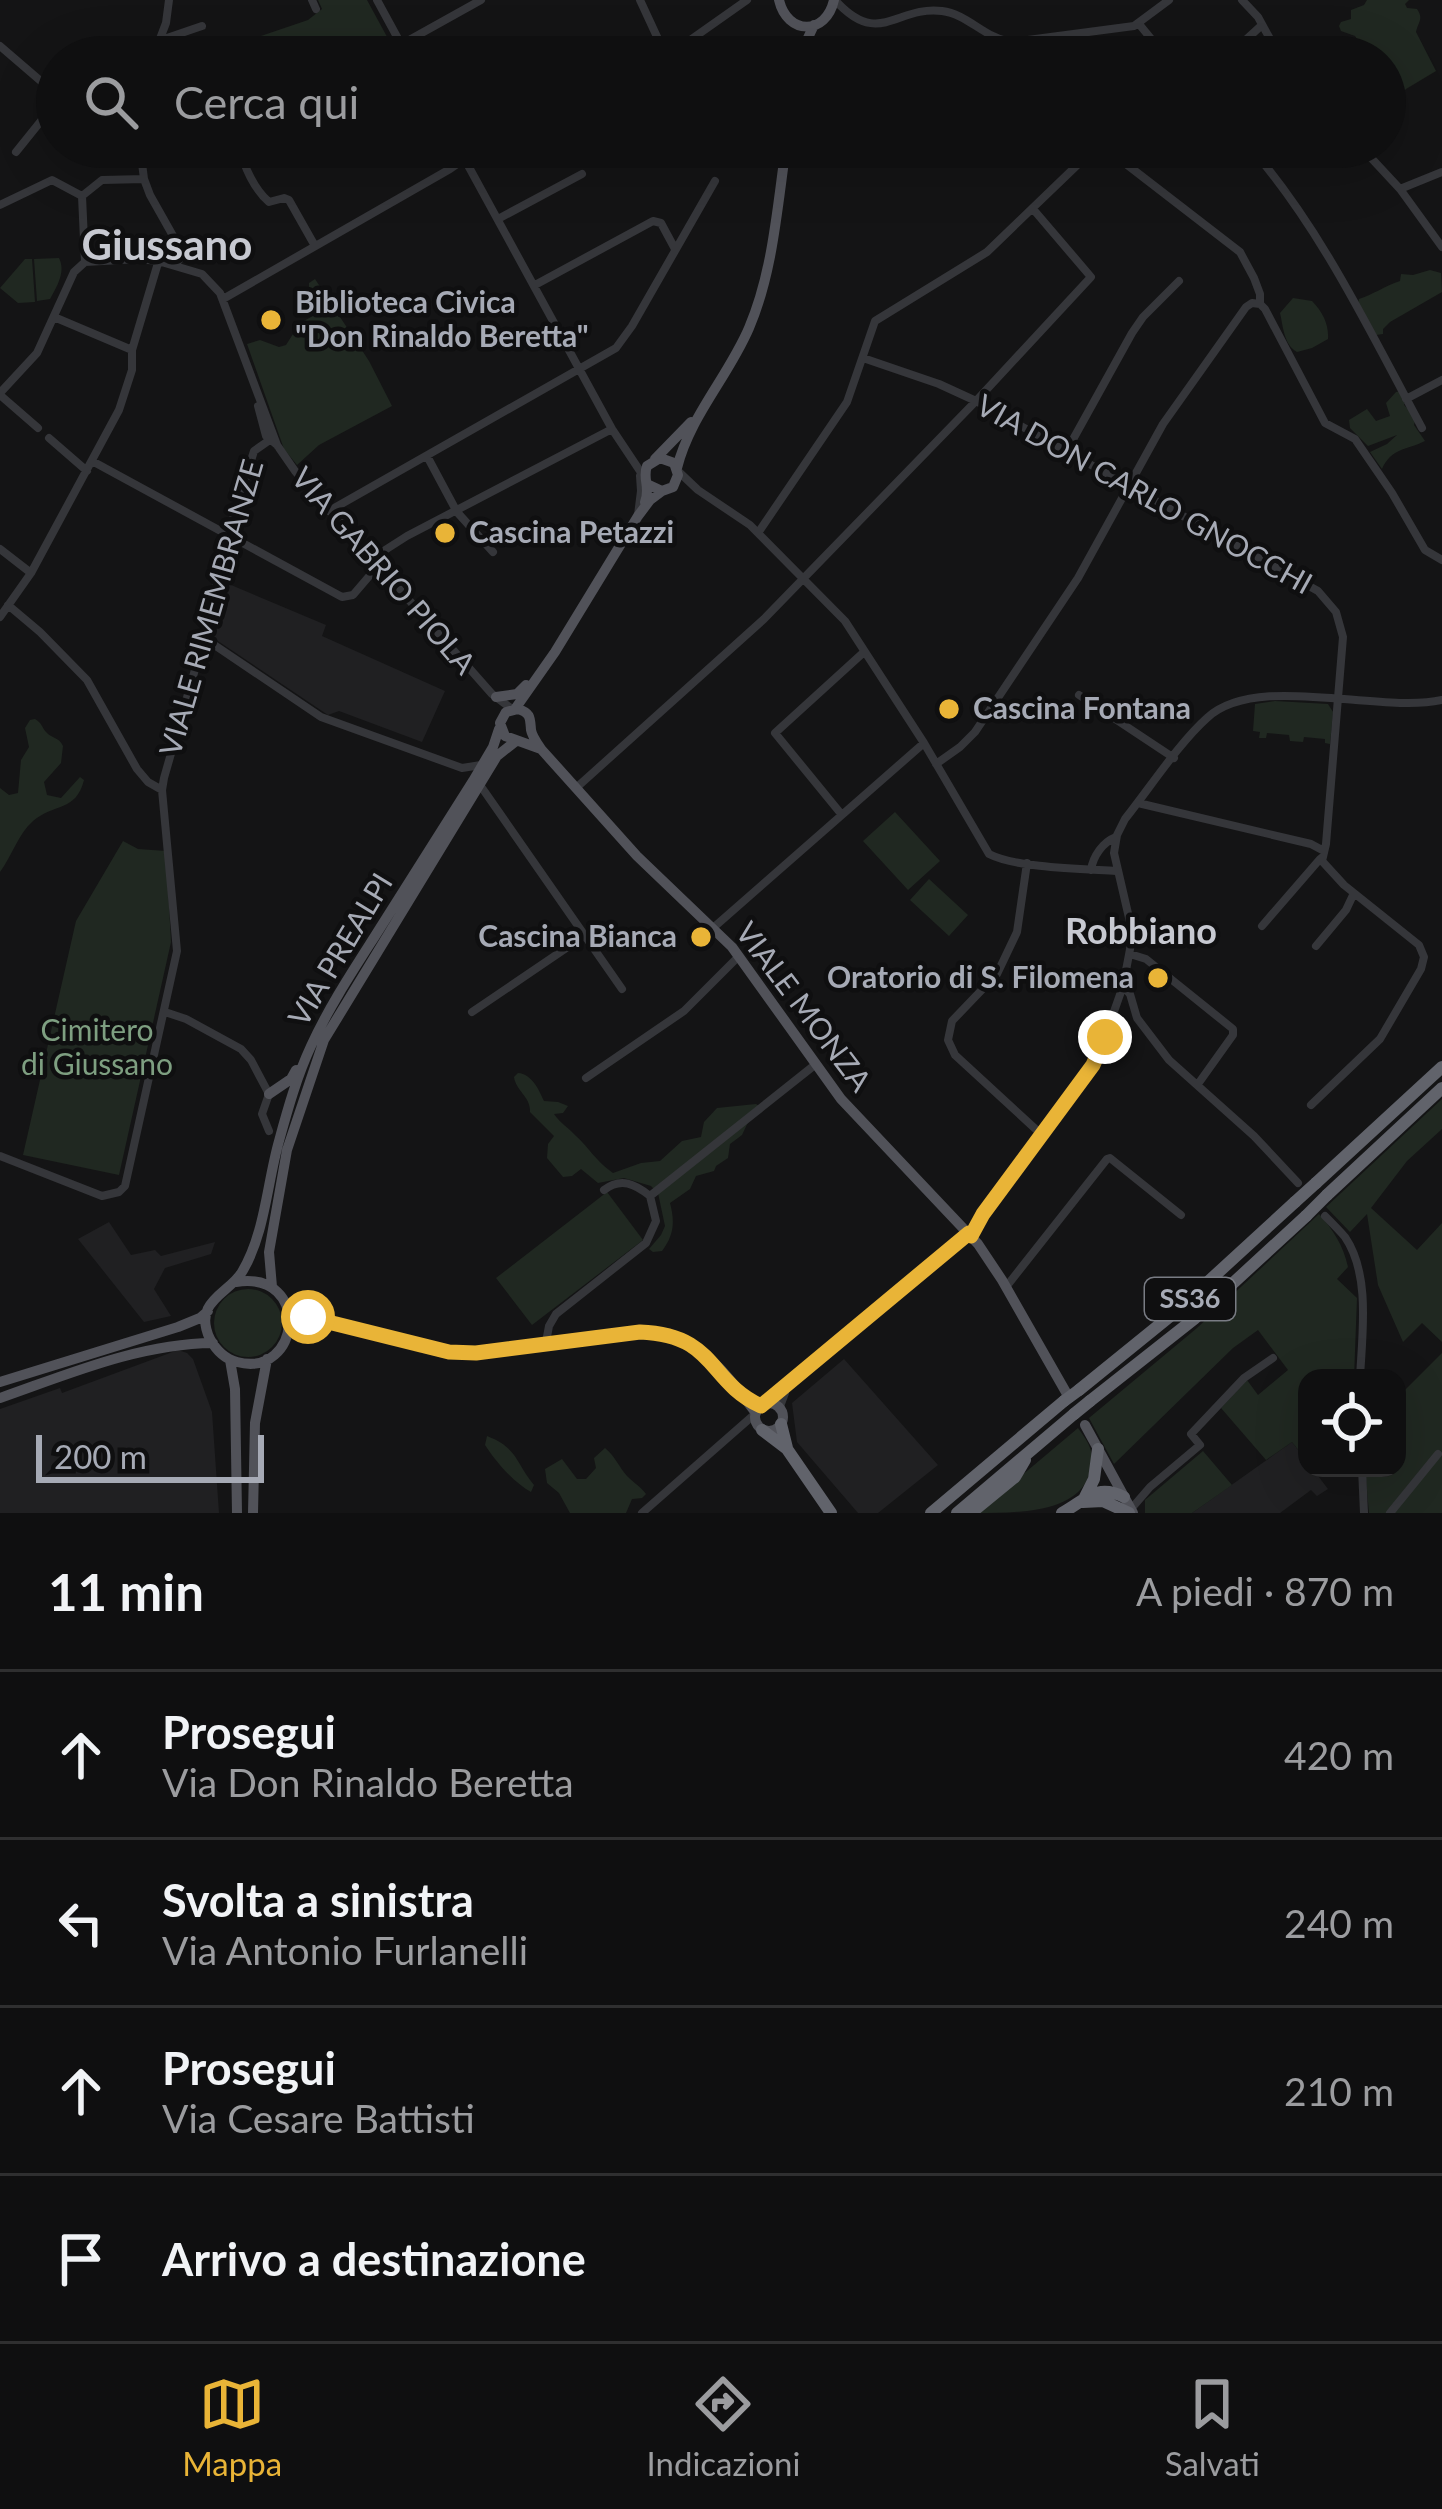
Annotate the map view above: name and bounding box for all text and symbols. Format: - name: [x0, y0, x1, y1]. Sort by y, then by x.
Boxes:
- search box: [36, 36, 1406, 168]
- icon: search: [78, 69, 144, 135]
- text: Cerca qui: [174, 75, 359, 129]
- district label: Giussano: [82, 219, 252, 269]
- place label: Biblioteca Civica "Don Rinaldo Beretta": [295, 283, 589, 353]
- marker: Biblioteca Civica "Don Rinaldo Beretta": [258, 307, 284, 333]
- street label: VIA DON CARLO GNOCCHI: [971, 386, 1319, 601]
- street label: VIALE RIMEMBRANZE: [151, 455, 270, 760]
- street label: VIA GABRIO PIOLA: [285, 459, 485, 681]
- place label: Cascina Petazzi: [469, 513, 674, 549]
- marker: Cascina Petazzi: [432, 520, 458, 546]
- place label: Cascina Fontana: [973, 689, 1191, 725]
- marker: Cascina Fontana: [936, 696, 962, 722]
- street label: VIA PREALPI: [280, 866, 399, 1032]
- district label: Robbiano: [1065, 908, 1217, 952]
- street label: VIALE MONZA: [729, 914, 880, 1098]
- place label: Cascina Bianca: [478, 917, 677, 953]
- marker: Cascina Bianca: [688, 924, 714, 950]
- place label: Oratorio di S. Filomena: [827, 958, 1134, 994]
- marker: Oratorio di S. Filomena: [1145, 965, 1171, 991]
- route end: [1078, 1010, 1132, 1064]
- park label: Cimitero di Giussano: [21, 1011, 173, 1081]
- road number: SS36: [1145, 1278, 1235, 1320]
- route start: [281, 1290, 335, 1344]
- map controls: [1298, 1369, 1406, 1477]
- button: locate: [1298, 1369, 1406, 1477]
- scale bar: [36, 1429, 264, 1482]
- text: 200 m: [54, 1436, 147, 1476]
- text: 11 min: [48, 1561, 204, 1622]
- text: A piedi · 870 m: [1136, 1568, 1394, 1614]
- text: Prosegui: [162, 1705, 336, 1759]
- icon: ahead: [48, 1722, 114, 1788]
- text: 420 m: [1284, 1732, 1394, 1778]
- text: Via Don Rinaldo Beretta: [162, 1759, 574, 1805]
- text: Svolta a sinistra: [162, 1873, 474, 1927]
- icon: left: [48, 1890, 114, 1956]
- text: 240 m: [1284, 1900, 1394, 1946]
- text: Via Antonio Furlanelli: [162, 1927, 528, 1973]
- text: Prosegui: [162, 2041, 336, 2095]
- icon: ahead: [48, 2058, 114, 2124]
- text: 210 m: [1284, 2068, 1394, 2114]
- text: Via Cesare Battisti: [162, 2095, 475, 2141]
- icon: arrive: [48, 2226, 114, 2292]
- text: Arrivo a destinazione: [162, 2232, 586, 2286]
- tab: Mappa: [182, 2371, 282, 2483]
- tab: Indicazioni: [647, 2371, 800, 2483]
- tab: Salvati: [1165, 2371, 1260, 2483]

